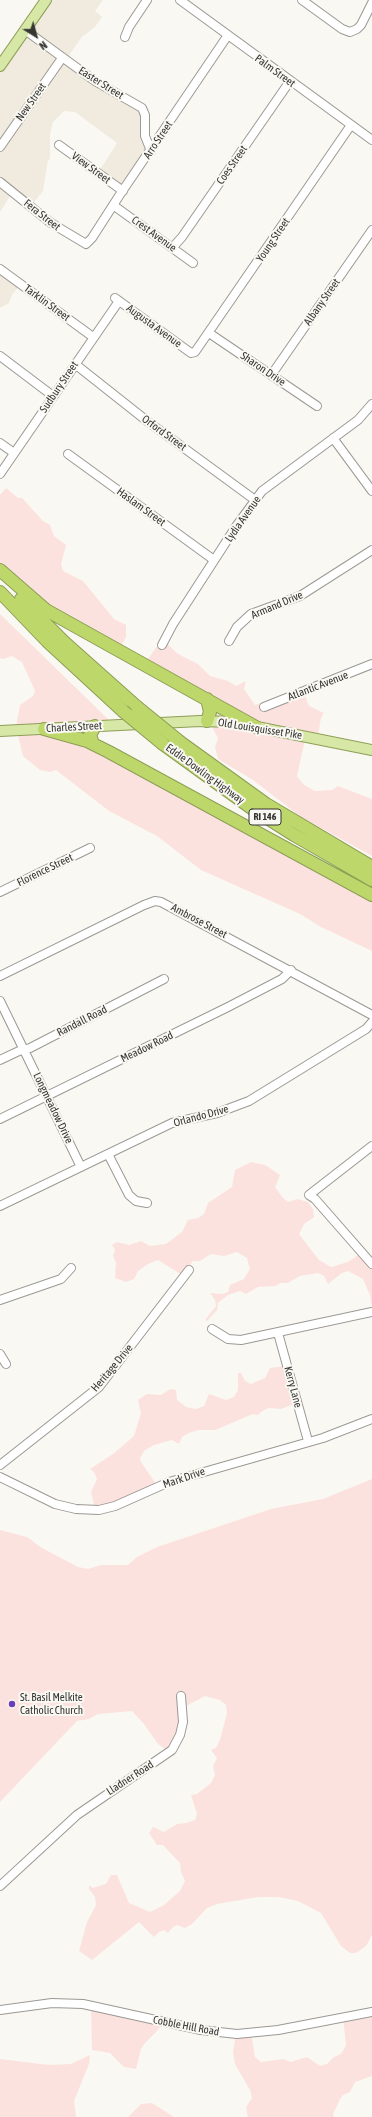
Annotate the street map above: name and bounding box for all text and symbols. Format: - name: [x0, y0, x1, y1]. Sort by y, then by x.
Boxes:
- north arrow: [16, 16, 56, 56]
- text: N: [37, 39, 49, 52]
- street label: Palm Street: [252, 52, 298, 90]
- street label: Easter Street: [76, 64, 126, 102]
- street label: New Street: [13, 80, 49, 124]
- street label: Arro Street: [141, 119, 175, 161]
- street label: Coes Street: [214, 143, 250, 187]
- street label: View Street: [69, 149, 113, 187]
- street label: Fera Street: [21, 197, 63, 233]
- street label: Crest Avenue: [129, 213, 179, 255]
- street label: Young Street: [253, 215, 293, 265]
- street label: Albany Street: [301, 276, 343, 328]
- street label: Tarklin Street: [21, 282, 73, 324]
- street label: Augusta Avenue: [124, 302, 184, 350]
- street label: Sharon Drive: [238, 349, 288, 389]
- street label: Sudbury Street: [37, 359, 81, 415]
- street label: Orford Street: [139, 412, 189, 454]
- street label: Haslam Street: [114, 485, 168, 529]
- street label: Lydia Avenue: [222, 493, 264, 545]
- street label: Armand Drive: [249, 588, 305, 622]
- street label: Atlantic Avenue: [286, 668, 350, 704]
- street label: Old Louisquisset Pike: [217, 716, 303, 742]
- street label: Charles Street: [46, 719, 102, 735]
- street label: Eddie Dowling Highway: [163, 741, 247, 807]
- road number: RI 146: [249, 809, 281, 825]
- street label: Florence Street: [15, 851, 75, 889]
- street label: Ambrose Street: [169, 901, 229, 941]
- street label: Randall Road: [55, 1003, 109, 1039]
- street label: Meadow Road: [119, 1029, 175, 1065]
- street label: Longmeadow Drive: [30, 1070, 76, 1146]
- street label: Orlando Drive: [172, 1102, 230, 1130]
- street label: Heritage Drive: [88, 1342, 136, 1394]
- street label: Kerry Lane: [281, 1365, 305, 1409]
- street label: Mark Drive: [161, 1465, 207, 1491]
- place label: St. Basil Melkite Catholic Church: [20, 1691, 83, 1717]
- marker: St. Basil Melkite Catholic Church: [7, 1699, 17, 1709]
- street label: Lladner Road: [104, 1758, 156, 1798]
- street label: Cobble Hill Road: [152, 2013, 220, 2039]

